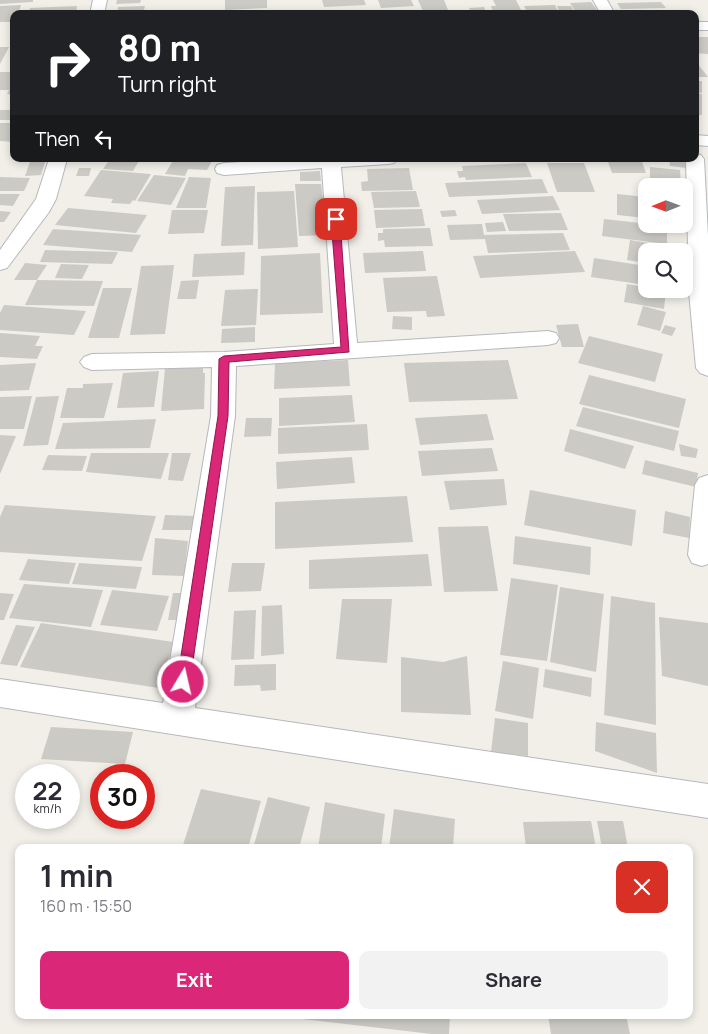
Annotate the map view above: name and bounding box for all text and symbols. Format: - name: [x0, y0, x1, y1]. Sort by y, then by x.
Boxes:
- text: 80 m: [118, 24, 201, 72]
- icon: right: [35, 30, 100, 95]
- text: Turn right: [118, 69, 216, 99]
- icon: left: [90, 125, 118, 153]
- text: Then: [35, 126, 80, 152]
- north arrow: [638, 178, 692, 232]
- map controls: [638, 178, 693, 298]
- pin: [315, 198, 357, 240]
- icon: arrive: [322, 205, 350, 233]
- button: search: [638, 243, 693, 298]
- position arrow: [156, 655, 208, 707]
- speed limit sign: 30: [90, 764, 155, 829]
- text: 22: [33, 773, 62, 808]
- text: km/h: [34, 800, 61, 817]
- text: 1 min: [40, 855, 113, 896]
- button: close: [616, 861, 668, 913]
- text: 160 m · 15:50: [40, 895, 132, 917]
- button: Exit: [40, 951, 349, 1009]
- button: Share: [359, 951, 668, 1009]

